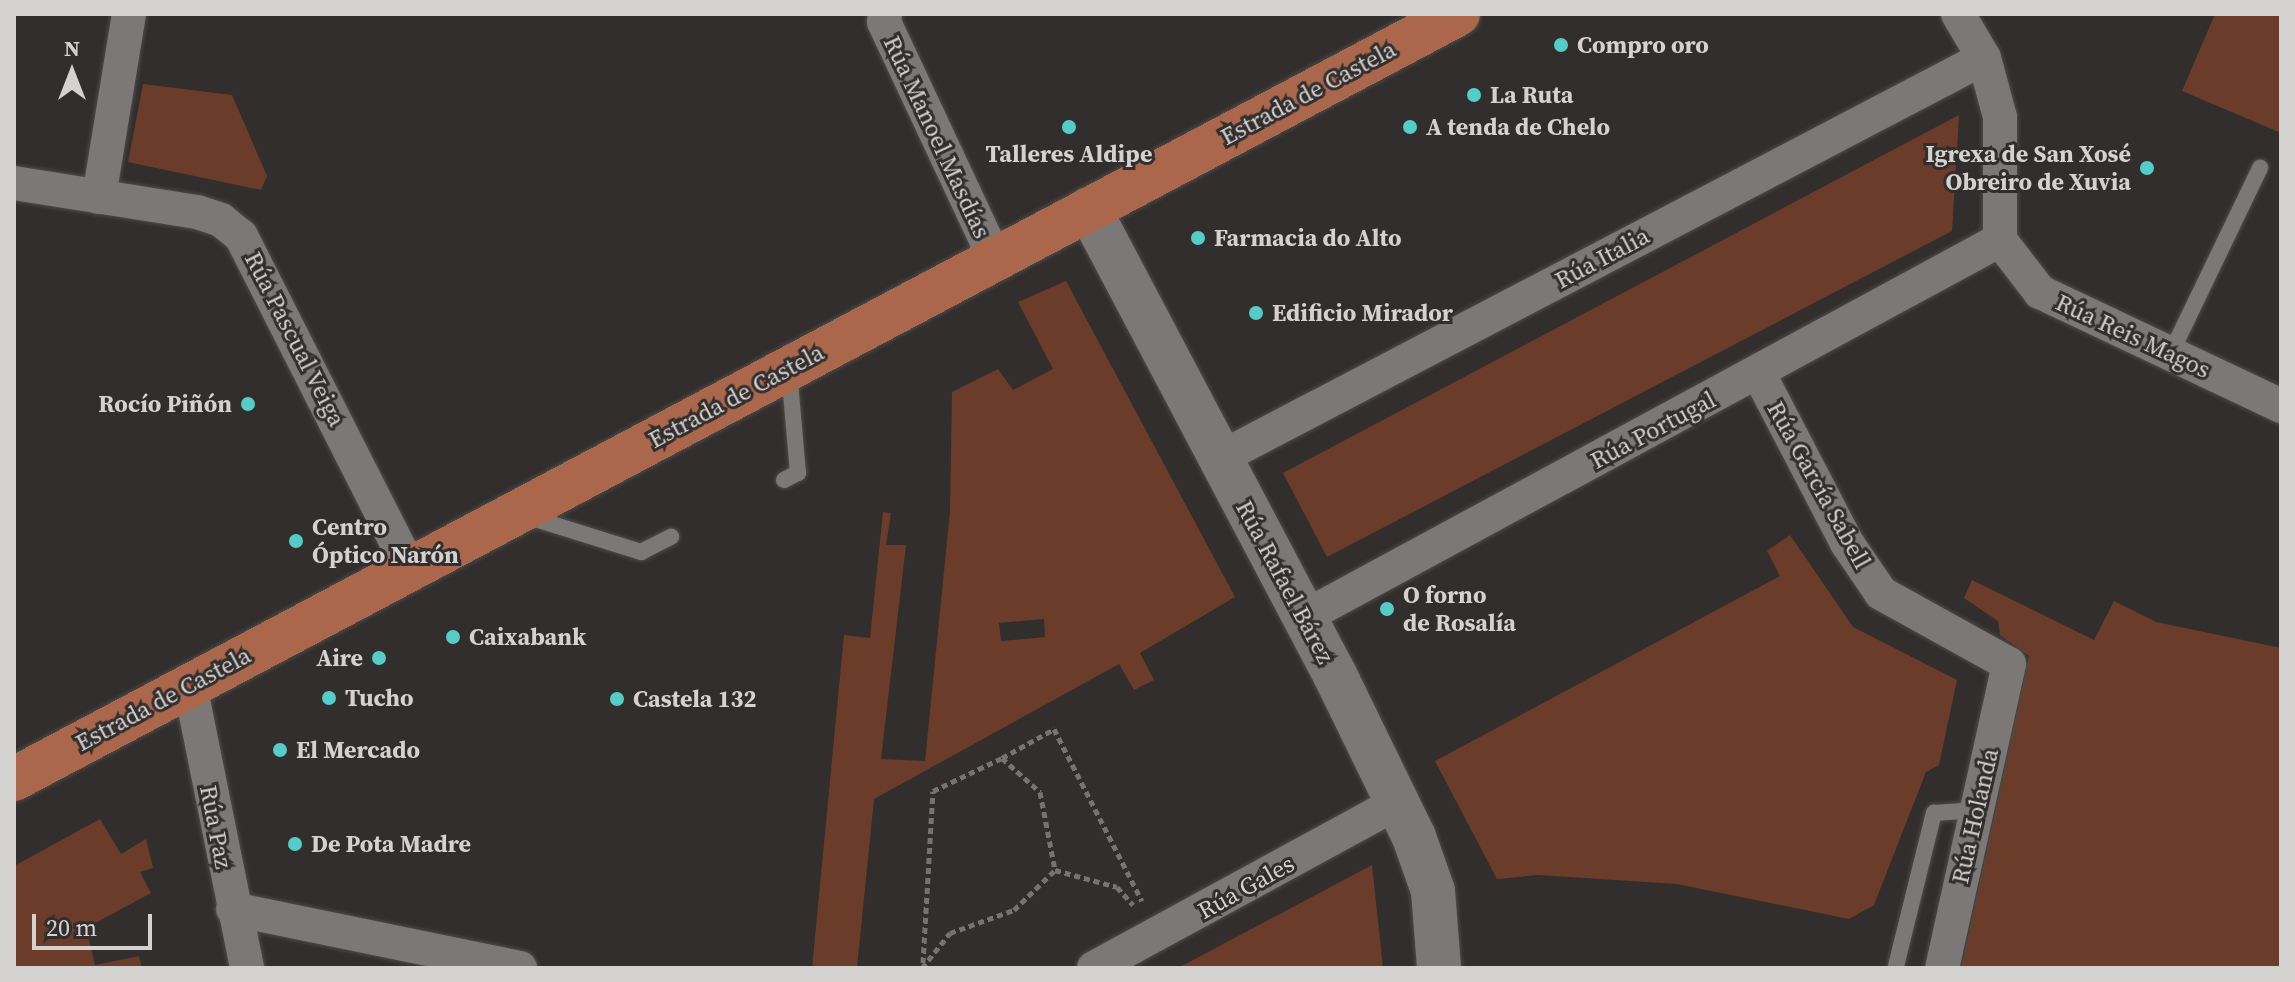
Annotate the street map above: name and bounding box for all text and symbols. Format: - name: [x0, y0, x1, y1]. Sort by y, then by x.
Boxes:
- street label: Rúa Manoel Masdías: [877, 31, 997, 243]
- place label: Compro oro: [1577, 31, 1709, 59]
- north arrow: [32, 32, 112, 112]
- text: N: [64, 33, 80, 63]
- street label: Estrada de Castela: [1216, 35, 1400, 151]
- marker: Compro oro: [1552, 36, 1570, 54]
- place label: La Ruta: [1490, 81, 1574, 109]
- marker: La Ruta: [1465, 86, 1483, 104]
- place label: A tenda de Chelo: [1426, 113, 1610, 141]
- marker: Talleres Aldipe: [1060, 118, 1078, 136]
- marker: A tenda de Chelo: [1401, 118, 1419, 136]
- place label: Talleres Aldipe: [986, 140, 1152, 168]
- place label: Igrexa de San Xosé Obreiro de Xuvia: [1925, 140, 2131, 196]
- marker: Igrexa de San Xosé Obreiro de Xuvia: [2138, 159, 2156, 177]
- street label: Rúa Italia: [1550, 221, 1654, 295]
- place label: Farmacia do Alto: [1214, 224, 1402, 252]
- marker: Farmacia do Alto: [1189, 229, 1207, 247]
- street label: Rúa Pascual Veiga: [238, 247, 352, 431]
- street label: Rúa Reis Magos: [2051, 288, 2215, 384]
- place label: Edificio Mirador: [1272, 299, 1453, 327]
- marker: Edificio Mirador: [1247, 304, 1265, 322]
- street label: Estrada de Castela: [644, 338, 828, 454]
- street label: Rúa Portugal: [1586, 385, 1720, 475]
- place label: Rocío Piñón: [98, 390, 232, 418]
- marker: Rocío Piñón: [239, 395, 257, 413]
- street label: Rúa García Sabell: [1761, 396, 1877, 574]
- street label: Rúa Rafael Bárez: [1230, 495, 1340, 669]
- place label: Centro Óptico Narón: [312, 513, 459, 569]
- marker: Centro Óptico Narón: [287, 532, 305, 550]
- place label: O forno de Rosalía: [1403, 581, 1516, 637]
- marker: O forno de Rosalía: [1378, 600, 1396, 618]
- place label: Caixabank: [469, 623, 586, 651]
- marker: Caixabank: [444, 628, 462, 646]
- street label: Estrada de Castela: [71, 641, 255, 757]
- place label: Aire: [316, 644, 363, 672]
- marker: Aire: [370, 649, 388, 667]
- place label: Tucho: [345, 684, 414, 712]
- place label: Castela 132: [633, 685, 757, 713]
- marker: Tucho: [320, 689, 338, 707]
- marker: Castela 132: [608, 690, 626, 708]
- place label: El Mercado: [296, 736, 420, 764]
- marker: El Mercado: [271, 741, 289, 759]
- street label: Rúa Holanda: [1945, 746, 2005, 886]
- street label: Rúa Paz: [194, 783, 238, 871]
- place label: De Pota Madre: [311, 830, 471, 858]
- marker: De Pota Madre: [286, 835, 304, 853]
- street label: Rúa Gales: [1193, 849, 1299, 925]
- scale bar: [36, 898, 156, 948]
- text: 20 m: [46, 911, 97, 944]

